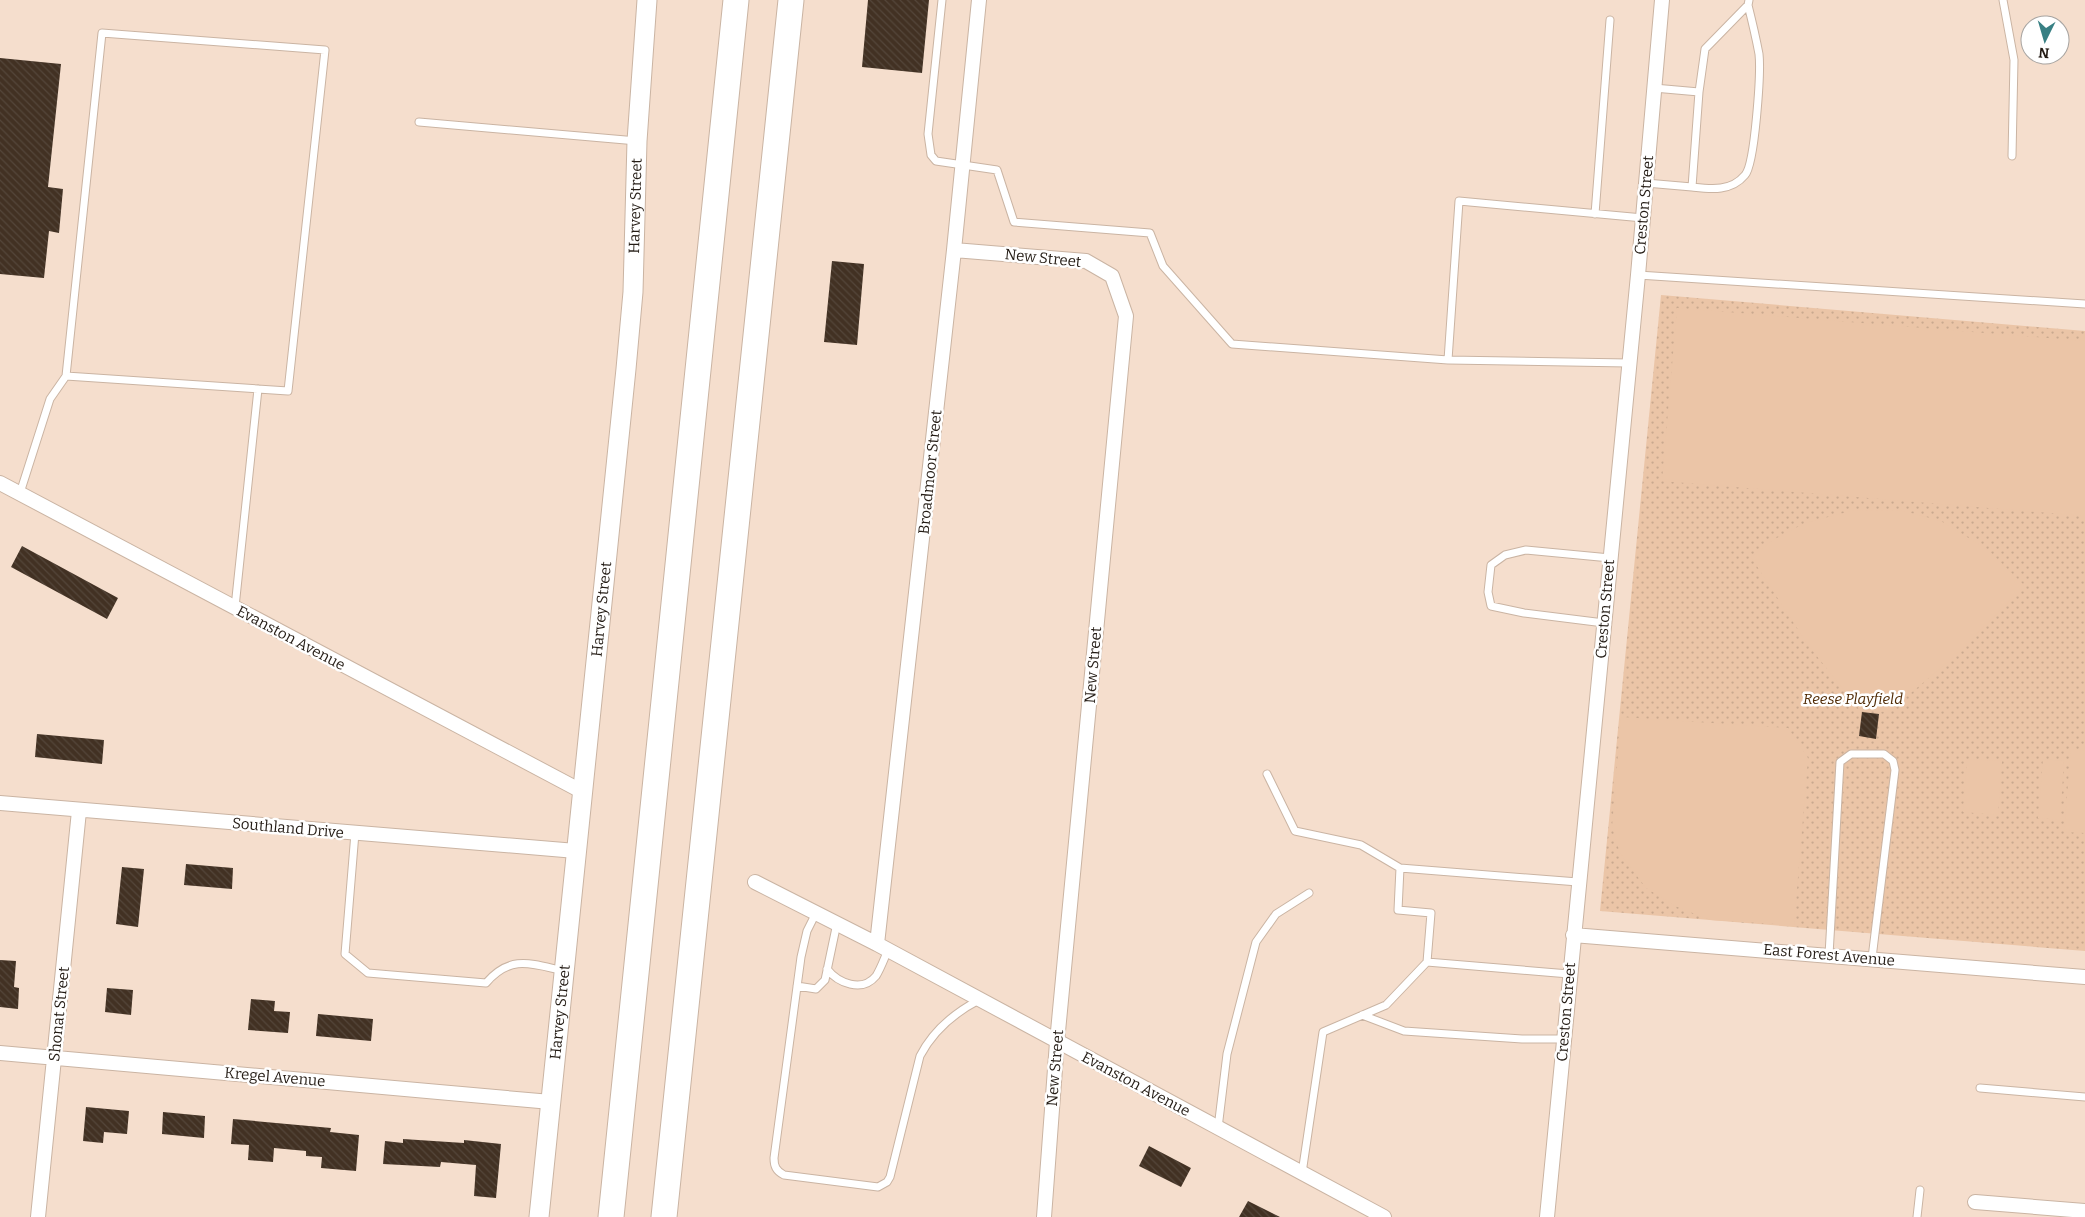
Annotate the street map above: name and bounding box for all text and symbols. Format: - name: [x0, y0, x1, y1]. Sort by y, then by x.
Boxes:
- north arrow: [2020, 15, 2070, 65]
- text: N: [2038, 43, 2050, 61]
- street label: Creston Street: [1631, 154, 1657, 255]
- street label: Harvey Street: [625, 157, 646, 254]
- street label: New Street: [1004, 245, 1083, 271]
- street label: Broadmoor Street: [915, 408, 946, 535]
- street label: Creston Street: [1592, 558, 1618, 659]
- street label: Harvey Street: [588, 560, 615, 658]
- street label: Evanston Avenue: [234, 602, 348, 674]
- street label: New Street: [1081, 625, 1105, 704]
- park label: Reese Playfield: [1803, 690, 1903, 708]
- street label: Southland Drive: [231, 814, 345, 842]
- street label: East Forest Avenue: [1762, 940, 1896, 970]
- street label: Creston Street: [1553, 961, 1579, 1062]
- street label: Harvey Street: [546, 963, 574, 1061]
- street label: Shonat Street: [45, 965, 73, 1062]
- street label: New Street: [1043, 1028, 1067, 1107]
- street label: Evanston Avenue: [1079, 1048, 1193, 1120]
- street label: Kregel Avenue: [224, 1064, 326, 1090]

